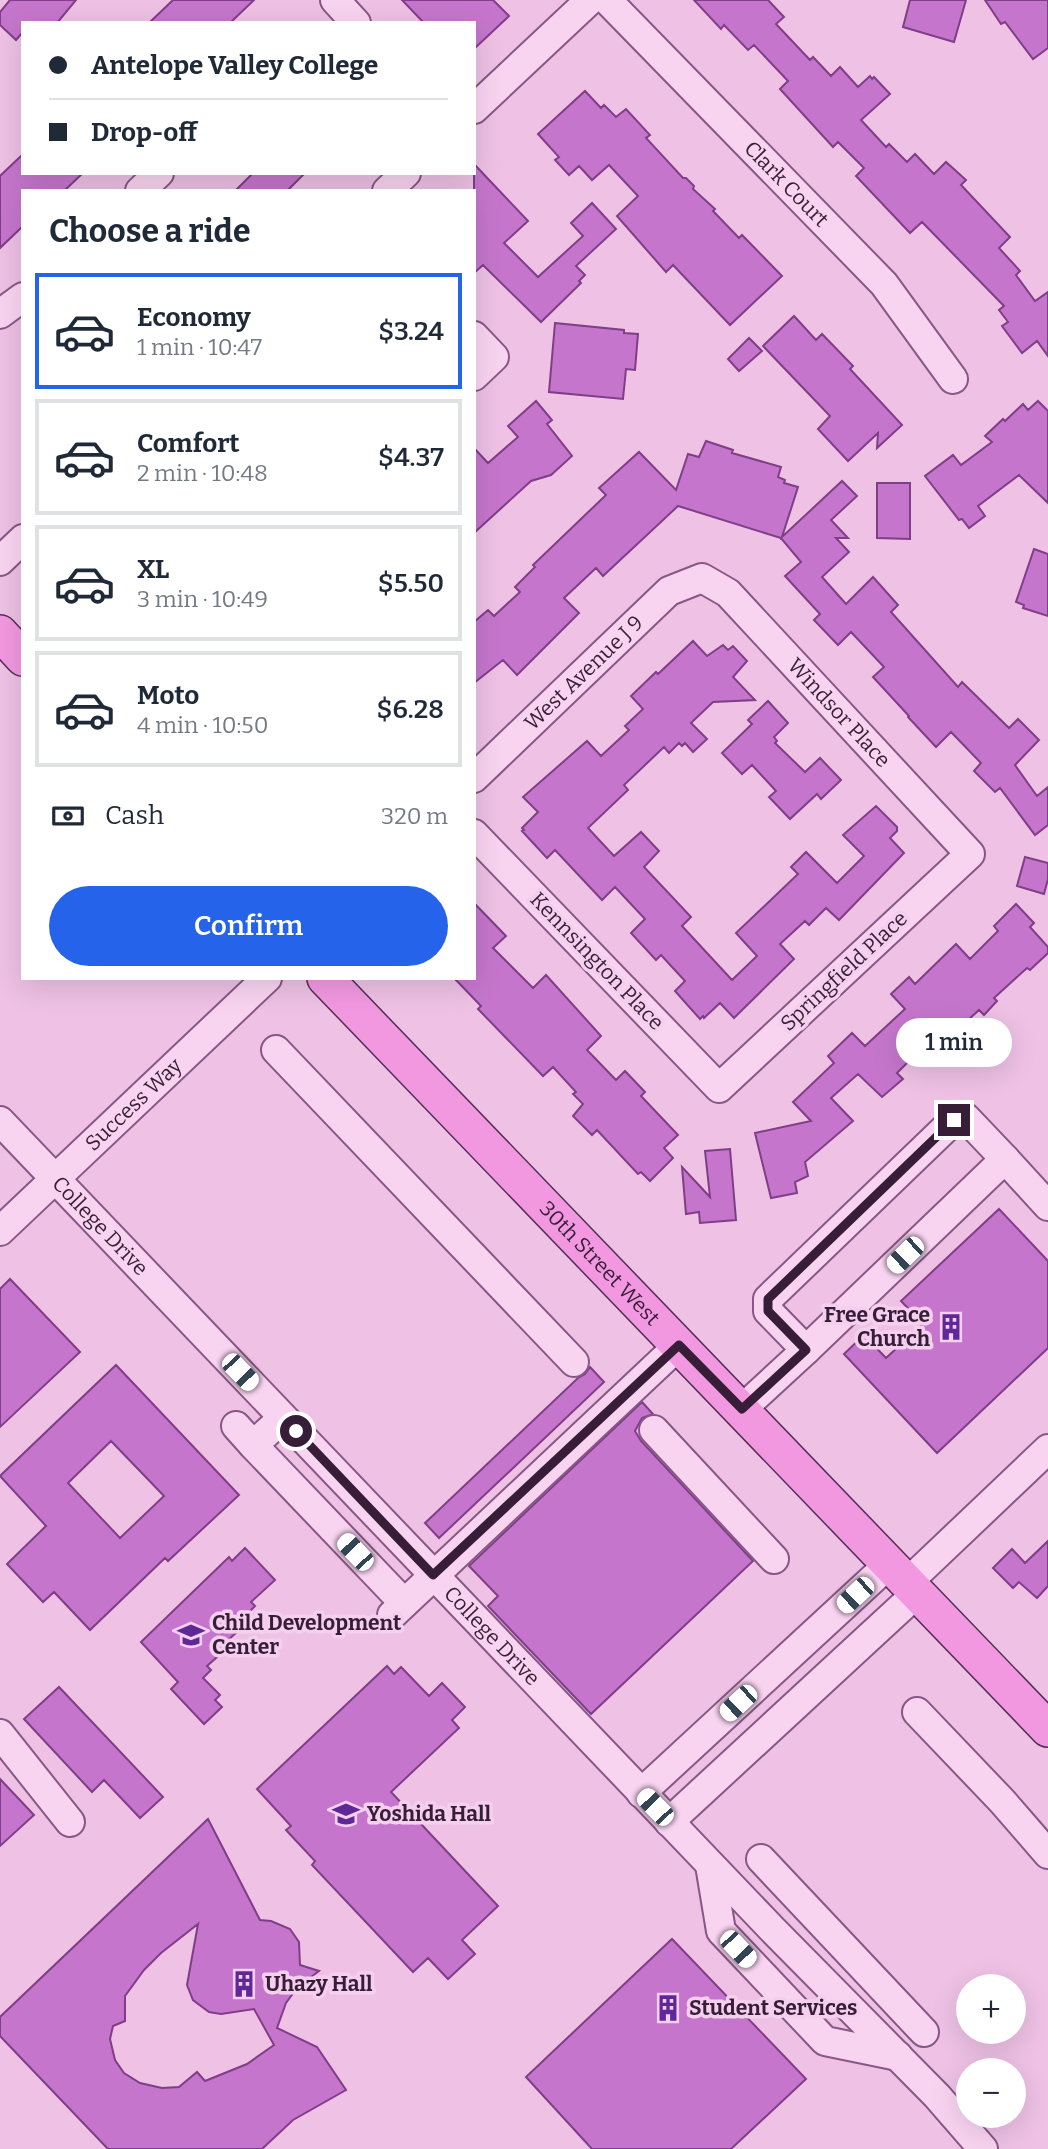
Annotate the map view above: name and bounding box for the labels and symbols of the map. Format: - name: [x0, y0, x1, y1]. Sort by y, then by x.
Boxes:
- street label: Clark Court: [739, 135, 835, 233]
- street label: West Avenue J 9: [519, 610, 649, 736]
- street label: Windsor Place: [782, 653, 896, 773]
- street label: Kennsington Place: [525, 887, 669, 1035]
- street label: Springfield Place: [775, 906, 913, 1036]
- callout: 1 min: [896, 1018, 1012, 1068]
- street label: Success Way: [80, 1052, 188, 1156]
- route end: [938, 1104, 970, 1136]
- street label: College Drive: [47, 1171, 154, 1281]
- street label: 30th Street West: [534, 1196, 666, 1331]
- car: [883, 1233, 928, 1277]
- place label: Free Grace Church: [824, 1302, 931, 1352]
- building icon: Free Grace Church: [936, 1312, 966, 1342]
- car: [218, 1350, 263, 1394]
- route start: [280, 1415, 312, 1447]
- car: [333, 1529, 378, 1575]
- car: [833, 1573, 878, 1617]
- street label: College Drive: [438, 1581, 545, 1691]
- place label: Child Development Center: [212, 1610, 402, 1660]
- school or university icon: Child Development Center: [176, 1620, 206, 1650]
- car: [716, 1681, 761, 1725]
- car: [633, 1785, 678, 1829]
- school or university icon: Yoshida Hall: [331, 1799, 361, 1829]
- place label: Yoshida Hall: [367, 1801, 491, 1827]
- car: [716, 1926, 761, 1972]
- building icon: Uhazy Hall: [229, 1969, 259, 1999]
- place label: Uhazy Hall: [265, 1971, 373, 1997]
- building icon: Student Services: [653, 1993, 683, 2023]
- place label: Student Services: [689, 1995, 857, 2021]

